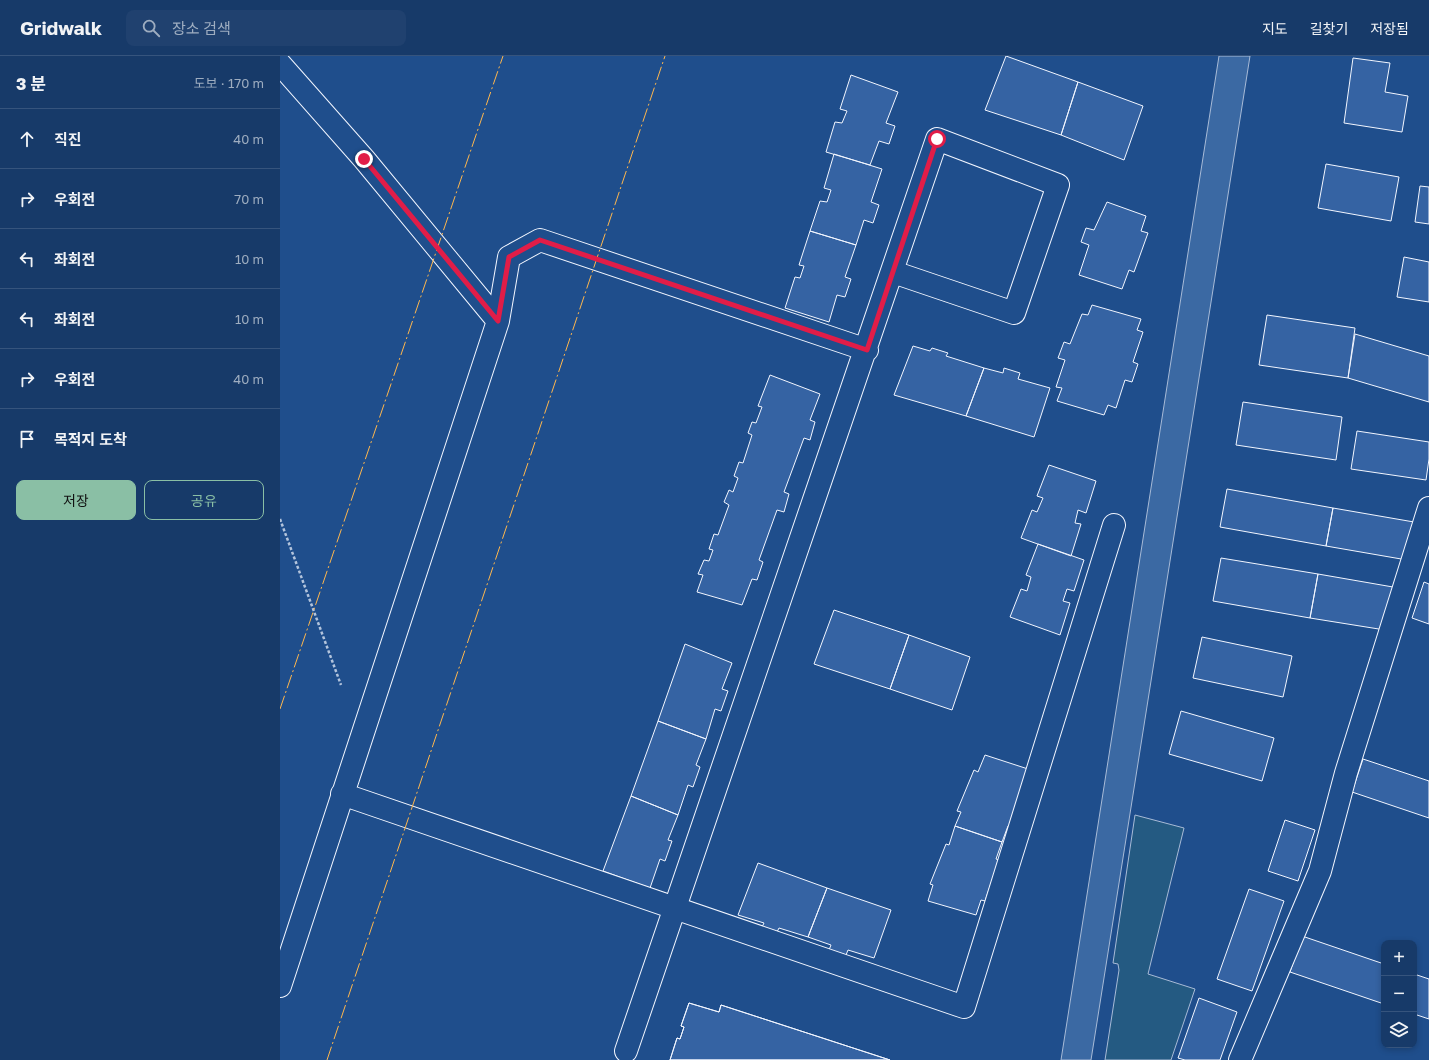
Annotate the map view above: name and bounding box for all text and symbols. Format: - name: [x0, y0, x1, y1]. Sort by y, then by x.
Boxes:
- search box: [126, 10, 406, 46]
- text: Gridwalk: [20, 16, 102, 39]
- icon: search: [140, 17, 162, 39]
- text: 장소 검색: [172, 19, 231, 37]
- text: 지도: [1262, 20, 1288, 37]
- text: 길찾기: [1310, 20, 1348, 37]
- text: 저장됨: [1370, 20, 1409, 37]
- text: 3 분: [16, 73, 46, 94]
- text: 도보 · 170 m: [194, 75, 264, 91]
- icon: ahead: [16, 128, 38, 150]
- text: 직진: [54, 130, 82, 148]
- route start: [928, 130, 946, 148]
- text: 40 m: [233, 131, 264, 147]
- route end: [355, 150, 373, 168]
- icon: right: [16, 188, 38, 210]
- text: 우회전: [54, 190, 95, 208]
- text: 70 m: [234, 191, 264, 207]
- icon: left: [16, 248, 38, 270]
- text: 좌회전: [54, 250, 95, 268]
- text: 10 m: [235, 251, 264, 267]
- icon: left: [16, 308, 38, 330]
- text: 좌회전: [54, 310, 95, 328]
- text: 10 m: [235, 311, 264, 327]
- icon: right: [16, 368, 38, 390]
- text: 우회전: [54, 370, 95, 388]
- text: 40 m: [233, 371, 264, 387]
- icon: arrive: [16, 428, 38, 450]
- text: 목적지 도착: [54, 430, 127, 448]
- button: 저장: [16, 480, 136, 520]
- button: 공유: [144, 480, 264, 520]
- map controls: [1381, 940, 1417, 1048]
- button: +: [1381, 940, 1417, 976]
- button: −: [1381, 976, 1417, 1012]
- button: layers: [1381, 1012, 1417, 1048]

